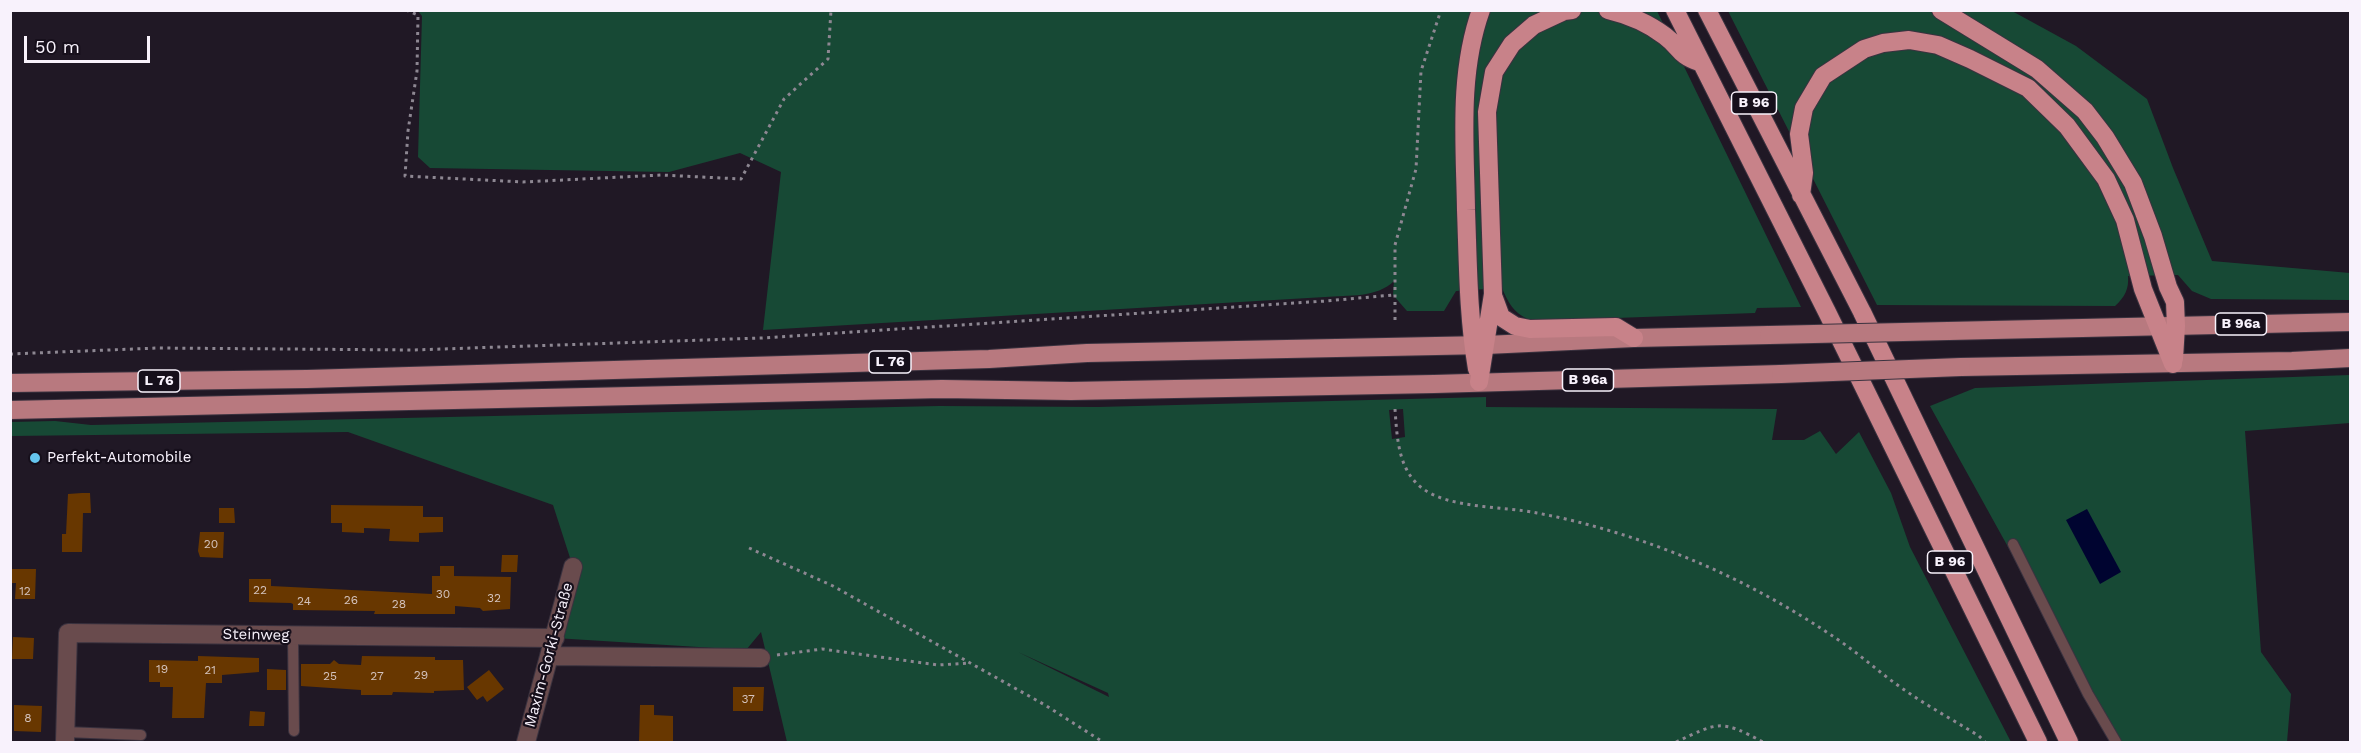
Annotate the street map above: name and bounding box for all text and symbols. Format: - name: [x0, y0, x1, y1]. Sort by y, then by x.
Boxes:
- scale bar: [27, 24, 153, 62]
- text: 50 m: [35, 36, 80, 57]
- road number: B 96: [1732, 92, 1776, 114]
- road number: B 96a: [2216, 313, 2266, 335]
- road number: L 76: [869, 351, 911, 373]
- road number: B 96a: [1562, 369, 1614, 391]
- road number: L 76: [138, 370, 180, 392]
- place label: Perfekt-Automobile: [47, 449, 191, 467]
- marker: Perfekt-Automobile: [28, 451, 42, 465]
- house number: 20: [204, 537, 218, 551]
- road number: B 96: [1928, 551, 1972, 573]
- street label: Maxim-Gorki-Straße: [521, 581, 577, 729]
- house number: 22: [253, 583, 267, 597]
- house number: 12: [19, 584, 31, 598]
- house number: 30: [436, 587, 450, 601]
- house number: 32: [487, 591, 501, 605]
- house number: 26: [344, 593, 358, 607]
- house number: 24: [297, 594, 311, 608]
- house number: 28: [392, 597, 406, 611]
- street label: Steinweg: [223, 625, 289, 645]
- house number: 19: [156, 662, 168, 676]
- house number: 21: [204, 663, 216, 677]
- house number: 29: [414, 668, 428, 682]
- house number: 25: [323, 669, 337, 683]
- house number: 27: [370, 669, 384, 683]
- house number: 37: [741, 692, 755, 706]
- house number: 8: [24, 711, 32, 725]

